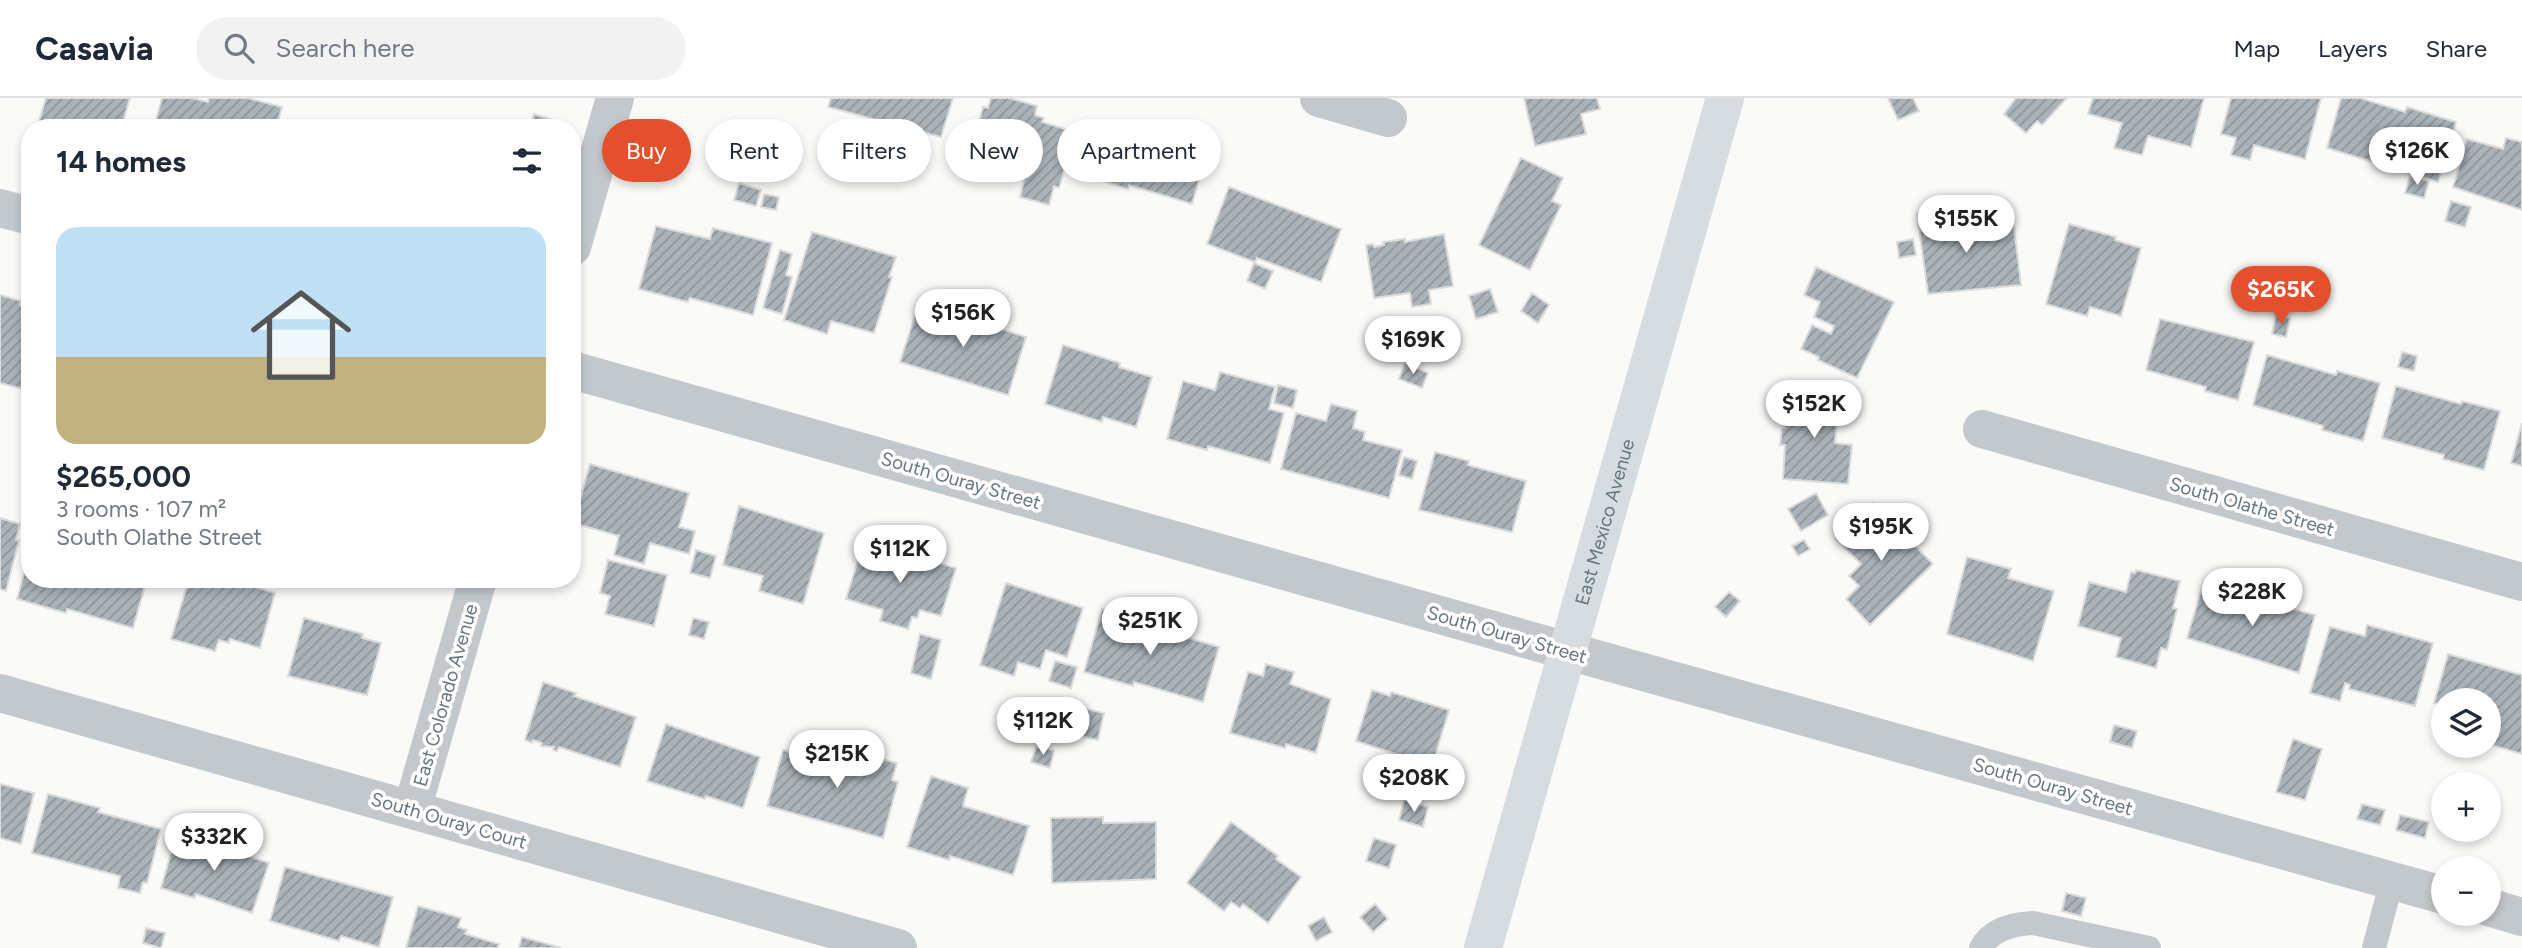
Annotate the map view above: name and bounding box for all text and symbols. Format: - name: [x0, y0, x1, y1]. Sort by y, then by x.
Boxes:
- search box: [196, 17, 686, 80]
- text: Casavia: [35, 29, 154, 68]
- icon: search: [220, 29, 258, 67]
- text: Search here: [276, 32, 415, 64]
- text: Map: [2233, 34, 2280, 63]
- text: Layers: [2318, 34, 2387, 63]
- text: Share: [2425, 34, 2487, 63]
- chip: Buy: [602, 119, 691, 182]
- chip: Rent: [705, 119, 803, 182]
- chip: Filters: [817, 119, 931, 182]
- chip: New: [945, 119, 1043, 182]
- chip: Apartment: [1057, 119, 1221, 182]
- pin: $126K: [2368, 127, 2466, 187]
- text: $126K: [2385, 136, 2449, 164]
- icon: filters: [508, 142, 546, 180]
- text: 14 homes: [56, 143, 186, 180]
- pin: $155K: [1917, 195, 2015, 255]
- text: $155K: [1934, 204, 1998, 232]
- pin: $265K: [2232, 266, 2330, 326]
- icon: home: [238, 272, 364, 398]
- text: $265K: [2247, 275, 2315, 303]
- pin: $156K: [914, 289, 1012, 349]
- text: $156K: [931, 298, 995, 326]
- pin: $169K: [1364, 316, 1462, 376]
- text: $169K: [1381, 325, 1445, 353]
- pin: $152K: [1765, 380, 1863, 440]
- text: $152K: [1782, 389, 1846, 417]
- street label: East Mexico Avenue: [1570, 436, 1639, 608]
- street label: South Ouray Street: [878, 447, 1043, 514]
- text: $265,000: [56, 458, 191, 495]
- street label: South Olathe Street: [2167, 472, 2337, 541]
- text: 3 rooms · 107 m²: [56, 495, 226, 523]
- pin: $195K: [1832, 504, 1930, 563]
- text: $195K: [1849, 512, 1913, 540]
- text: South Olathe Street: [56, 523, 262, 551]
- pin: $112K: [851, 526, 949, 585]
- text: $112K: [870, 534, 930, 562]
- pin: $228K: [2203, 568, 2301, 628]
- text: $228K: [2218, 577, 2286, 605]
- pin: $251K: [1101, 598, 1199, 657]
- street label: East Colorado Avenue: [408, 601, 483, 789]
- street label: South Ouray Street: [1424, 601, 1589, 668]
- text: $251K: [1118, 606, 1182, 634]
- map controls: [2431, 688, 2501, 926]
- button: layers: [2431, 688, 2501, 758]
- pin: $112K: [994, 698, 1092, 757]
- text: $112K: [1013, 706, 1073, 734]
- pin: $215K: [788, 730, 886, 790]
- text: $215K: [805, 739, 869, 767]
- street label: South Ouray Street: [1970, 753, 2135, 820]
- pin: $208K: [1365, 754, 1463, 814]
- text: $208K: [1379, 763, 1449, 791]
- button: +: [2431, 772, 2501, 842]
- street label: South Ouray Court: [368, 787, 529, 854]
- pin: $332K: [165, 814, 263, 873]
- text: $332K: [181, 822, 247, 850]
- button: −: [2431, 856, 2501, 926]

